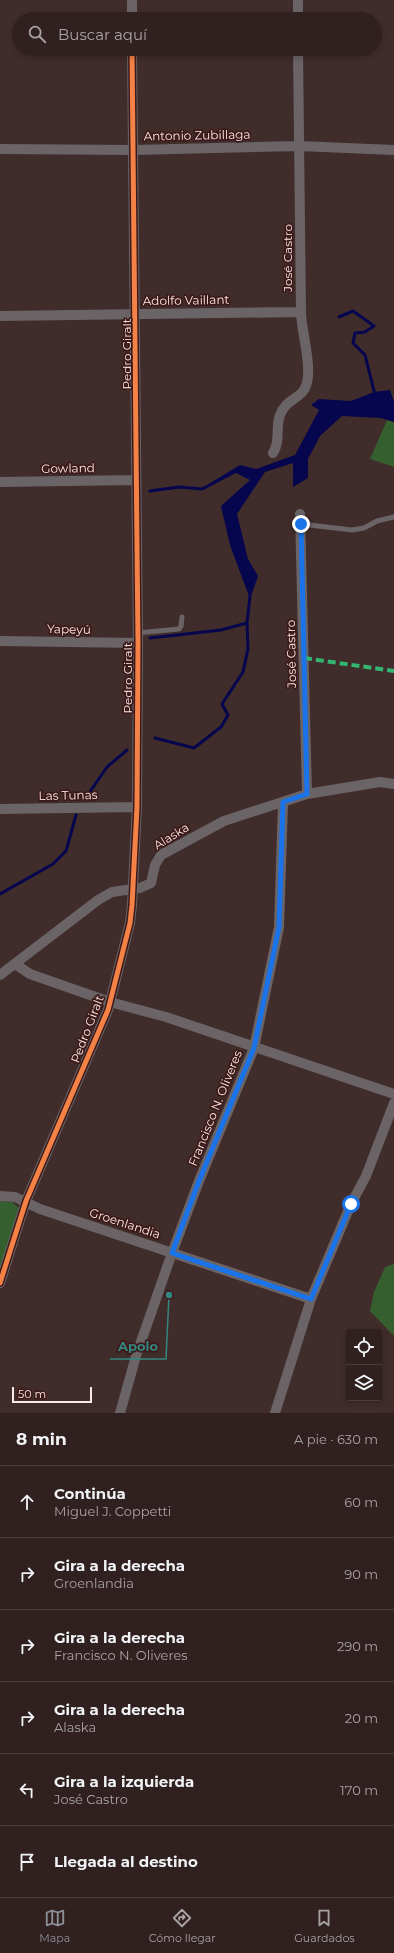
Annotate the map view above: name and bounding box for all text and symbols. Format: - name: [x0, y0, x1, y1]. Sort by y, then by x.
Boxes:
- search box: [12, 12, 382, 56]
- icon: search: [26, 23, 48, 45]
- text: Buscar aquí: [58, 25, 147, 44]
- street label: Antonio Zubillaga: [143, 127, 251, 143]
- street label: José Castro: [280, 224, 295, 293]
- street label: Adolfo Vaillant: [143, 292, 230, 308]
- street label: Pedro Giralt: [119, 318, 134, 390]
- street label: Gowland: [41, 460, 95, 476]
- route end: [292, 515, 310, 533]
- street label: José Castro: [283, 620, 299, 689]
- street label: Yapeyú: [47, 621, 91, 637]
- street label: Pedro Giralt: [120, 642, 135, 714]
- street label: Las Tunas: [38, 787, 98, 803]
- street label: Alaska: [151, 819, 191, 853]
- street label: Pedro Giralt: [67, 993, 107, 1065]
- street label: Francisco N. Oliveres: [185, 1048, 245, 1168]
- route start: [342, 1195, 360, 1213]
- street label: Groenlandia: [88, 1204, 162, 1242]
- map controls: [346, 1329, 382, 1401]
- button: locate: [346, 1329, 382, 1365]
- callout: Apolo: [110, 1334, 166, 1359]
- text: Apolo: [117, 1338, 158, 1354]
- button: layers: [346, 1365, 382, 1401]
- scale bar: [12, 1385, 92, 1404]
- text: 50 m: [18, 1387, 46, 1401]
- text: 8 min: [16, 1429, 67, 1449]
- text: A pie · 630 m: [294, 1431, 378, 1447]
- text: Continúa: [54, 1484, 126, 1503]
- icon: ahead: [16, 1491, 38, 1513]
- text: 60 m: [344, 1494, 378, 1510]
- text: Miguel J. Coppetti: [54, 1503, 171, 1519]
- text: Gira a la derecha: [54, 1556, 185, 1575]
- icon: right: [16, 1563, 38, 1585]
- text: 90 m: [344, 1566, 378, 1582]
- text: Groenlandia: [54, 1575, 134, 1591]
- text: Gira a la derecha: [54, 1628, 185, 1647]
- icon: right: [16, 1635, 38, 1657]
- text: 290 m: [337, 1638, 378, 1654]
- text: Francisco N. Oliveres: [54, 1647, 188, 1663]
- text: Gira a la derecha: [54, 1700, 185, 1719]
- icon: right: [16, 1707, 38, 1729]
- text: 20 m: [345, 1710, 378, 1726]
- text: Alaska: [54, 1719, 96, 1735]
- text: Gira a la izquierda: [54, 1772, 194, 1791]
- icon: left: [16, 1779, 38, 1801]
- text: 170 m: [340, 1782, 378, 1798]
- text: José Castro: [54, 1791, 128, 1807]
- icon: arrive: [16, 1851, 38, 1873]
- text: Llegada al destino: [54, 1852, 198, 1871]
- tab: Mapa: [39, 1907, 70, 1945]
- tab: Cómo llegar: [149, 1907, 216, 1945]
- tab: Guardados: [294, 1907, 355, 1945]

